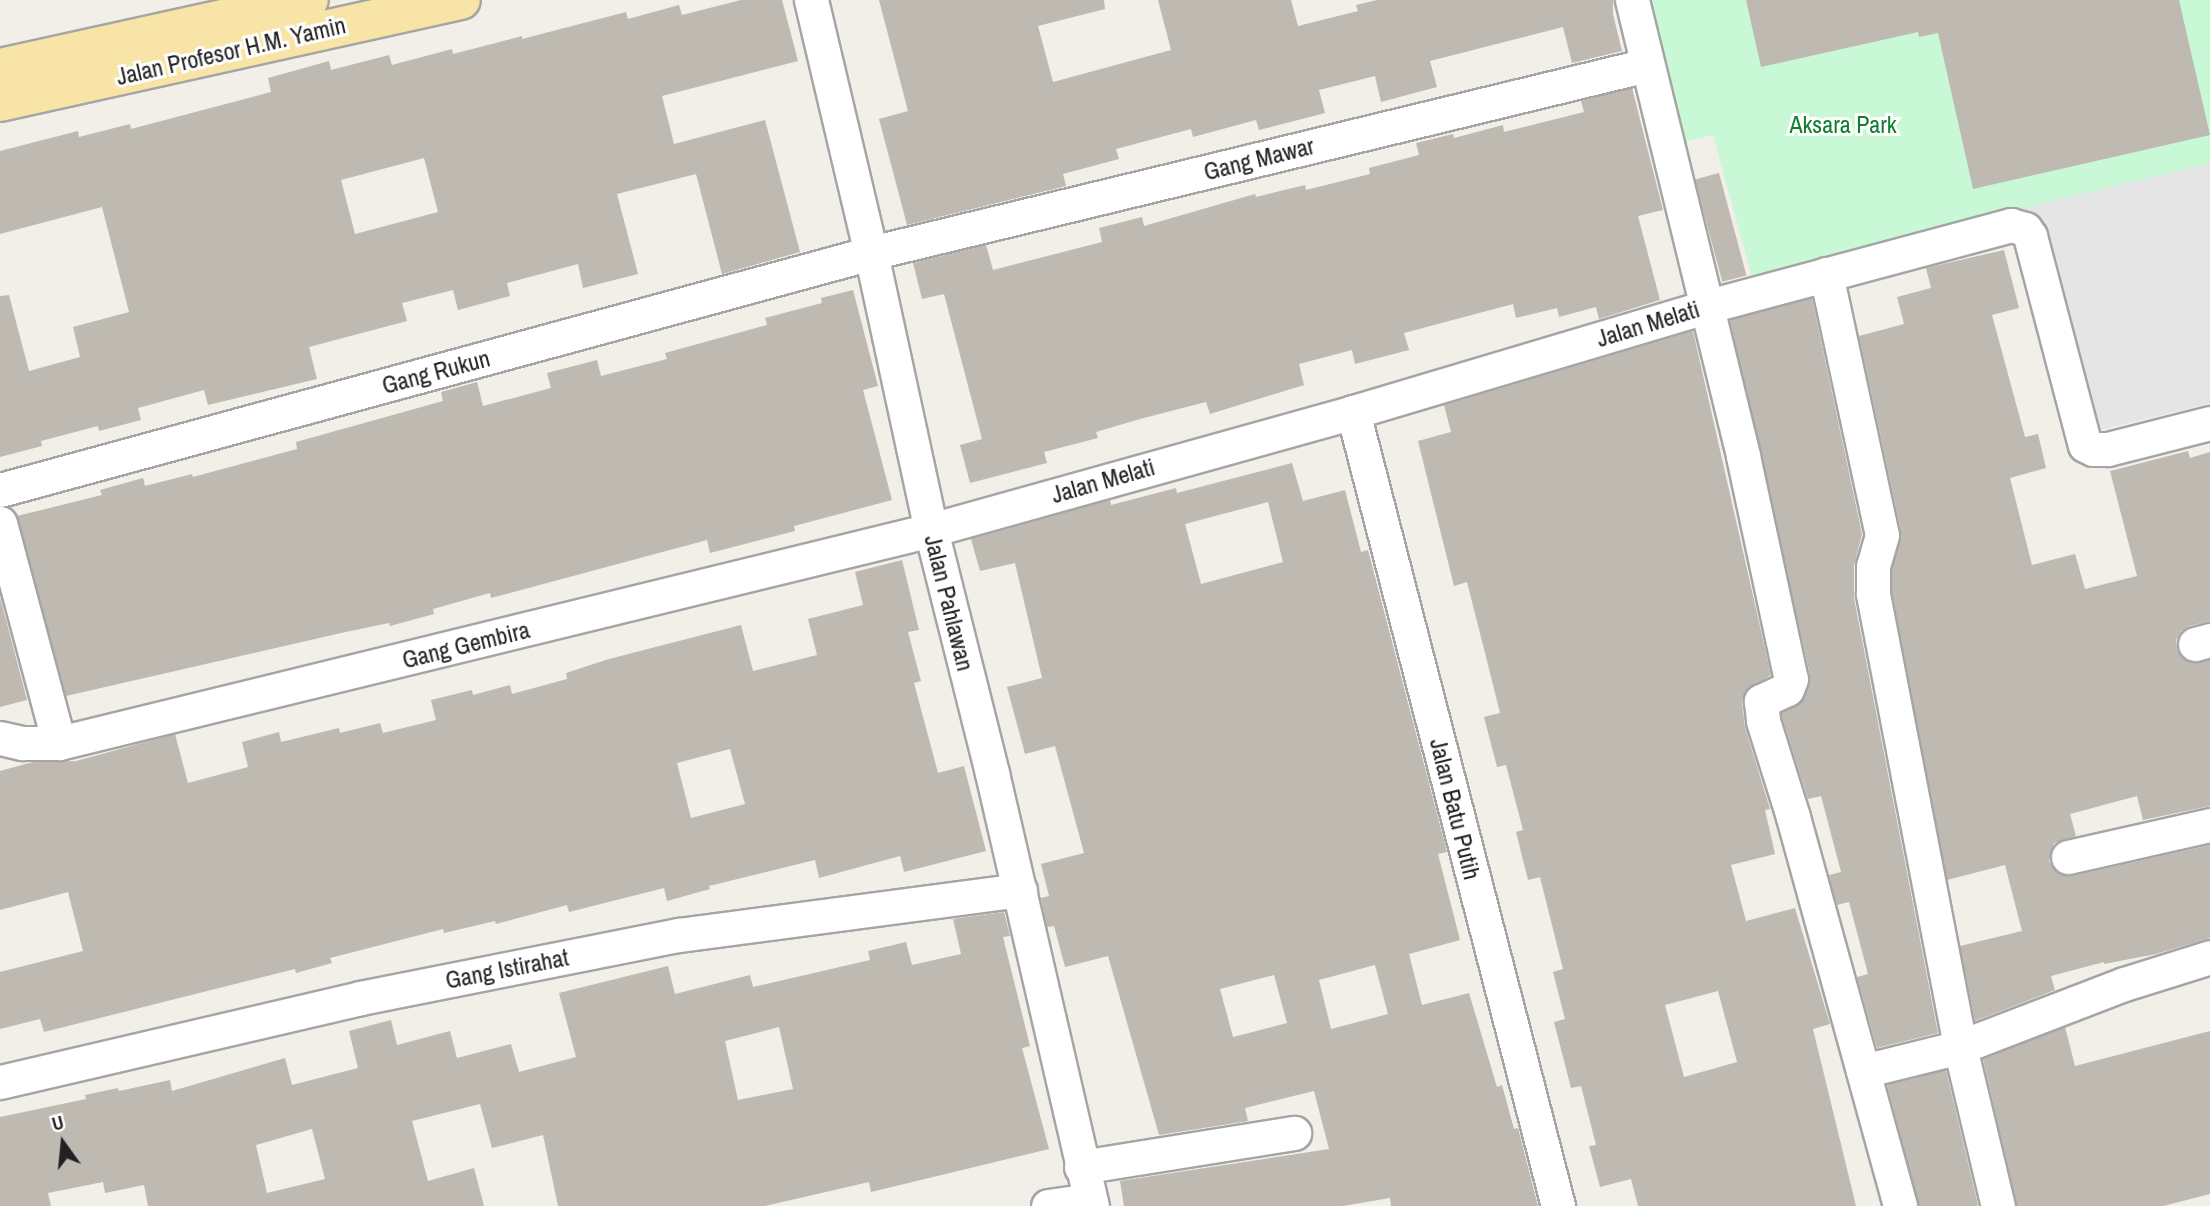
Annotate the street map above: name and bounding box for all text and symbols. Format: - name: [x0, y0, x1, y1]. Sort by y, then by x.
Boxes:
- street label: Jalan Profesor H.M. Yamin: [113, 11, 349, 91]
- park label: Aksara Park: [1789, 111, 1897, 139]
- street label: Gang Mawar: [1201, 131, 1317, 187]
- street label: Jalan Melati: [1593, 295, 1703, 353]
- street label: Gang Rukun: [379, 344, 493, 400]
- street label: Jalan Melati: [1048, 453, 1158, 509]
- street label: Jalan Pahlawan: [918, 532, 980, 674]
- street label: Gang Gembira: [399, 615, 533, 675]
- street label: Jalan Batu Putih: [1424, 735, 1486, 883]
- street label: Gang Istirahat: [443, 943, 571, 995]
- north arrow: [28, 1108, 98, 1178]
- text: U: [49, 1109, 66, 1137]

